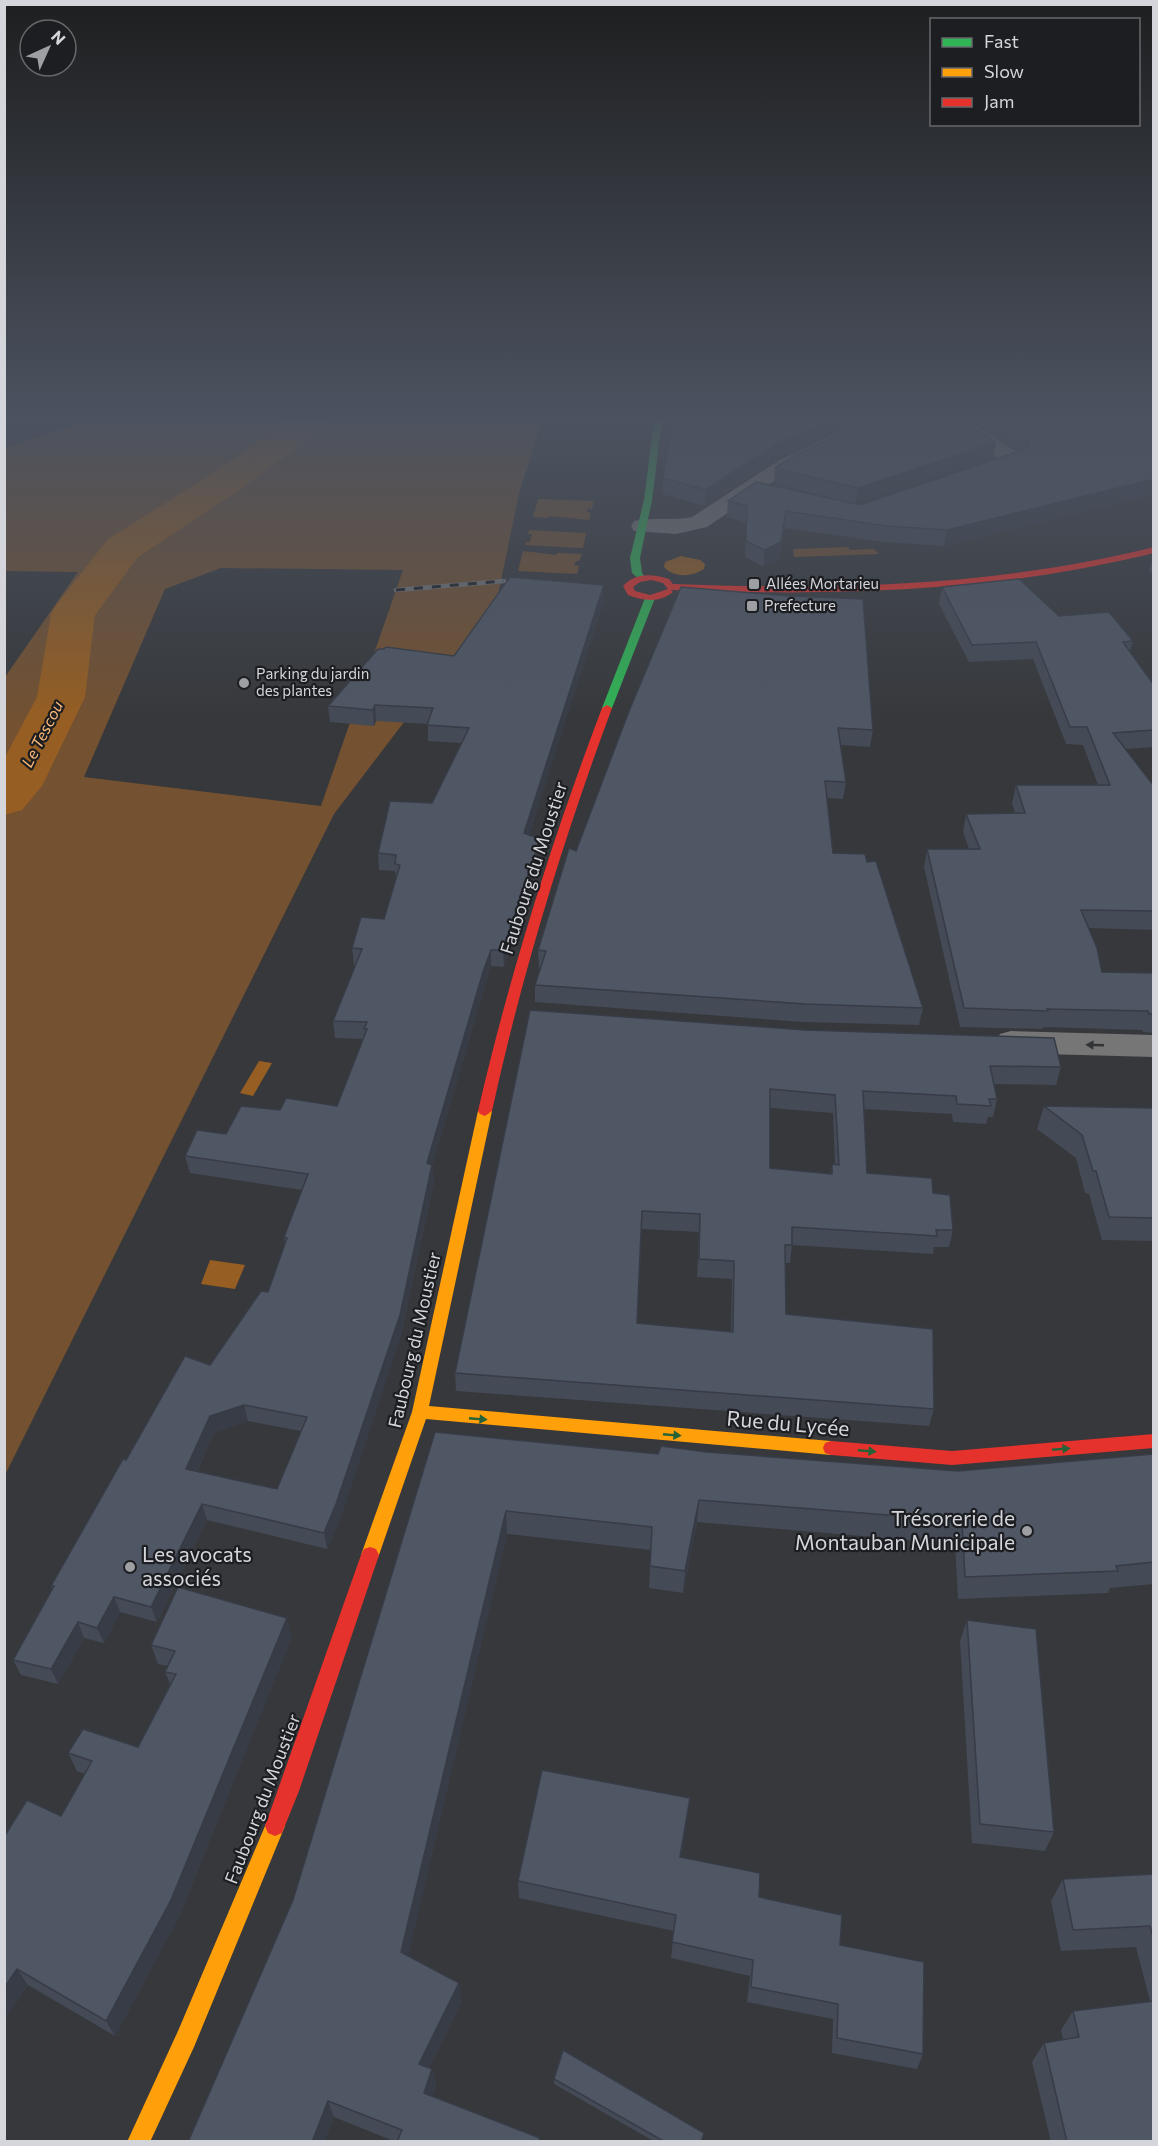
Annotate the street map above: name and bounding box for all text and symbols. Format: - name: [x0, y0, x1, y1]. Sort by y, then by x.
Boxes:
- north arrow: [18, 18, 78, 78]
- legend: [930, 18, 1140, 126]
- text: N: [48, 26, 70, 48]
- text: Fast: [984, 30, 1019, 52]
- text: Slow: [984, 60, 1024, 82]
- text: Jam: [984, 90, 1014, 112]
- place label: Allées Mortarieu: [766, 574, 879, 592]
- marker: Allées Mortarieu: [747, 577, 761, 591]
- place label: Prefecture: [764, 596, 836, 614]
- marker: Prefecture: [745, 599, 759, 613]
- place label: Parking du jardin des plantes: [256, 664, 369, 699]
- marker: Parking du jardin des plantes: [237, 676, 251, 690]
- water label: Le Tescou: [17, 697, 66, 770]
- street label: Faubourg du Moustier: [495, 779, 571, 957]
- one-way arrow: [1086, 1040, 1105, 1049]
- street label: Faubourg du Moustier: [383, 1250, 445, 1430]
- street label: Rue du Lycée: [726, 1405, 851, 1440]
- one-way arrow: [469, 1414, 488, 1423]
- one-way arrow: [663, 1430, 682, 1440]
- one-way arrow: [1052, 1444, 1071, 1454]
- one-way arrow: [857, 1446, 876, 1456]
- place label: Trésorerie de Montauban Municipale: [795, 1505, 1015, 1554]
- marker: Trésorerie de Montauban Municipale: [1020, 1524, 1034, 1538]
- place label: Les avocats associés: [142, 1541, 252, 1590]
- marker: Les avocats associés: [123, 1560, 137, 1574]
- street label: Faubourg du Moustier: [220, 1711, 305, 1887]

